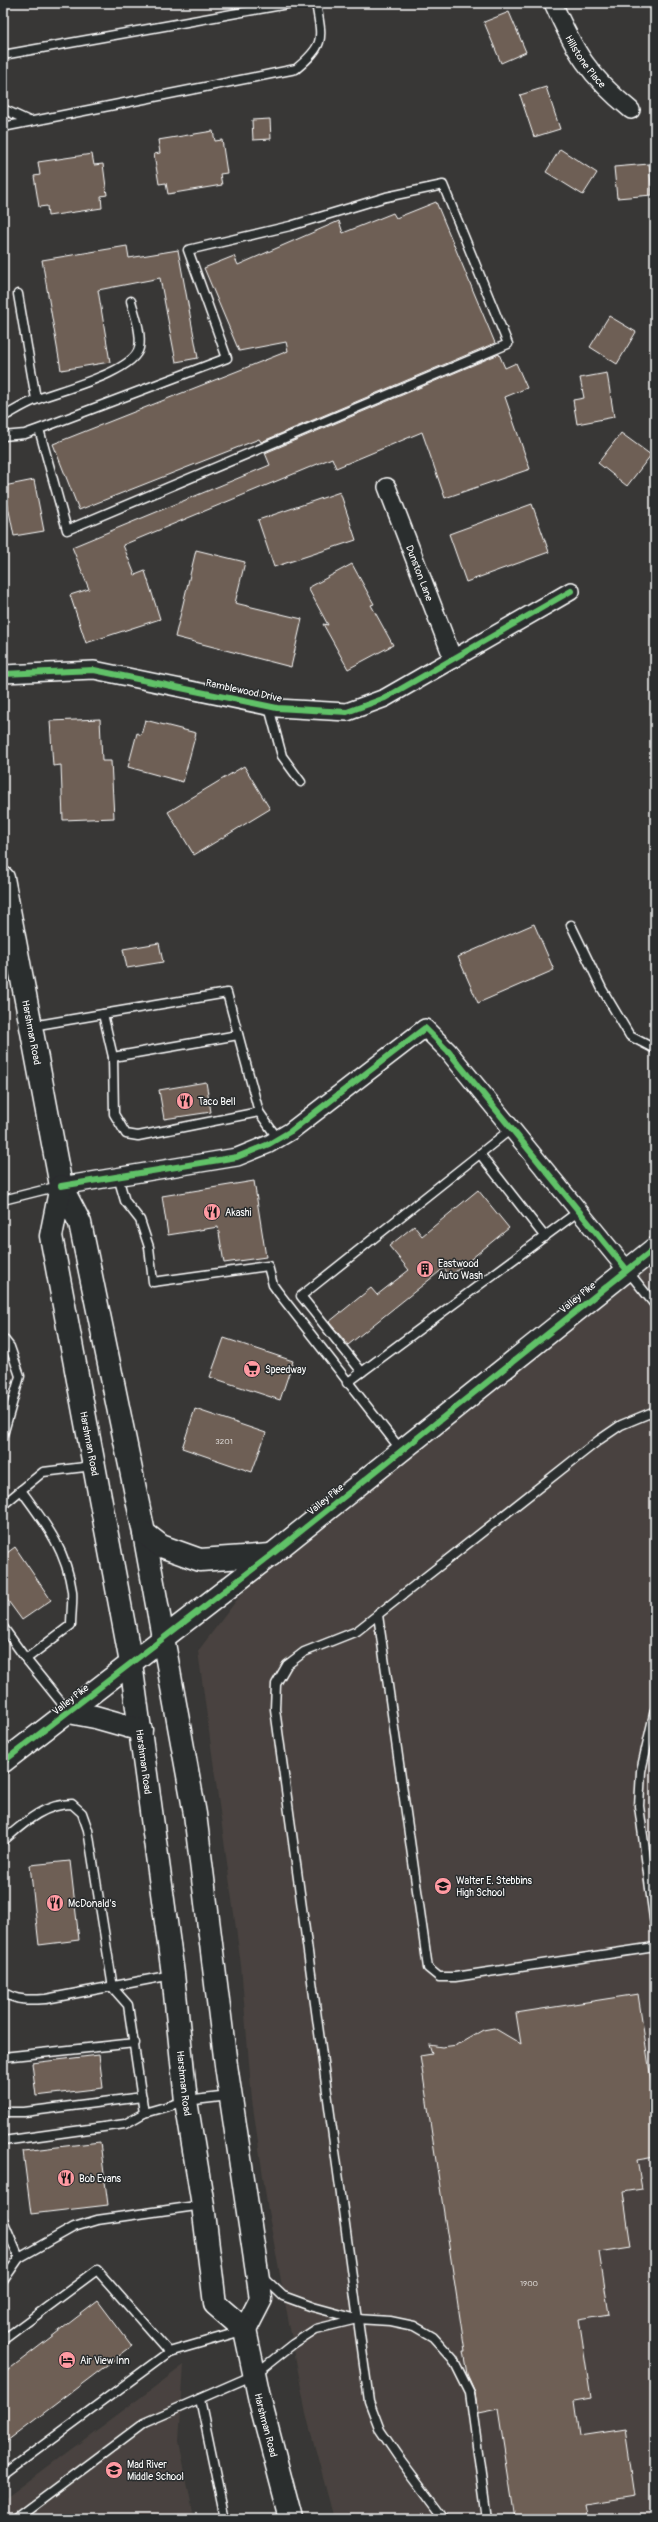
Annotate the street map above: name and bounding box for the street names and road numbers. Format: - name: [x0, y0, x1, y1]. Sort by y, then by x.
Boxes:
- street label: Hillstone Place: [562, 33, 608, 91]
- street label: Dunston Lane: [403, 544, 435, 603]
- street label: Ramblewood Drive: [205, 677, 283, 705]
- street label: Harshman Road: [19, 999, 43, 1066]
- street label: Valley Pike: [557, 1279, 598, 1316]
- street label: Harshman Road: [77, 1410, 101, 1477]
- street label: Valley Pike: [305, 1481, 346, 1518]
- street label: Valley Pike: [50, 1682, 91, 1718]
- street label: Harshman Road: [133, 1729, 154, 1795]
- street label: Harshman Road: [174, 2050, 193, 2117]
- street label: Harshman Road: [251, 2392, 279, 2459]

